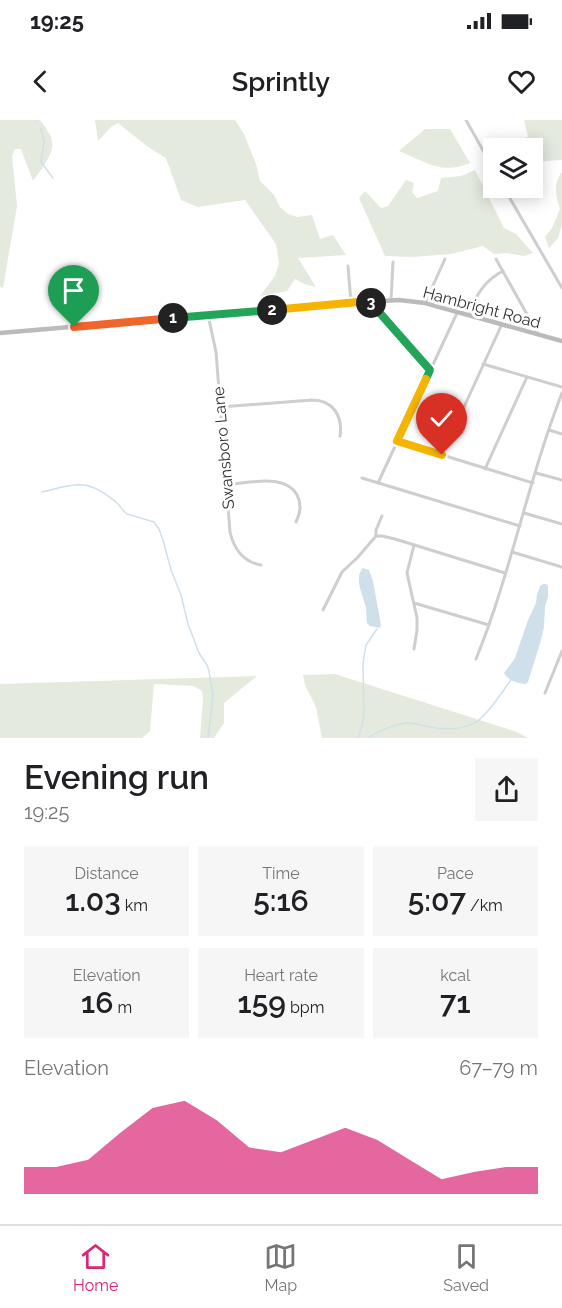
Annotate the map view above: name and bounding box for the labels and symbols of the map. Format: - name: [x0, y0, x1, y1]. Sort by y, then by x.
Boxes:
- pin: [48, 265, 99, 327]
- street label: Hambright Road: [421, 283, 543, 332]
- pin: 3: [356, 288, 386, 318]
- pin: 2: [257, 295, 287, 325]
- pin: 1: [158, 303, 188, 333]
- street label: Swansboro Lane: [209, 386, 238, 510]
- pin: [416, 393, 467, 455]

